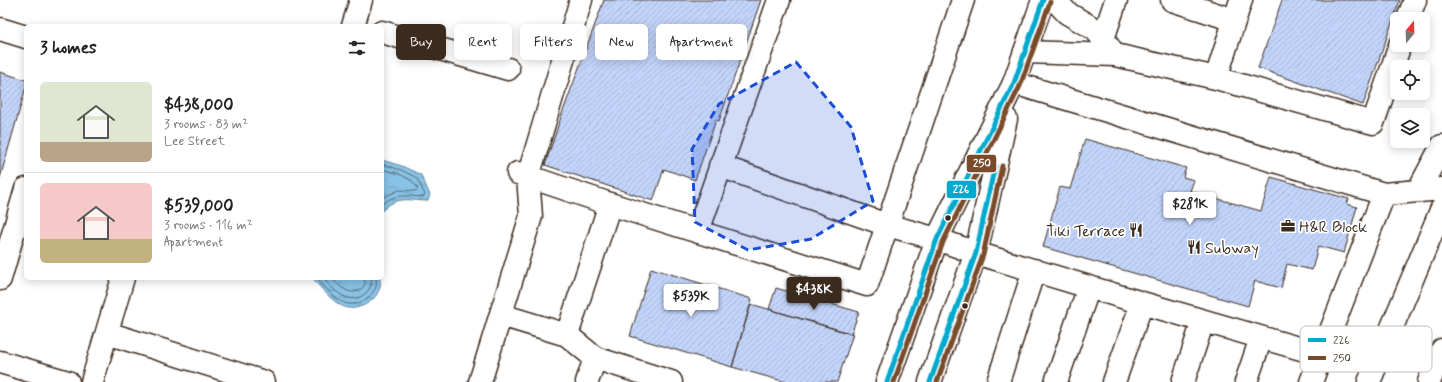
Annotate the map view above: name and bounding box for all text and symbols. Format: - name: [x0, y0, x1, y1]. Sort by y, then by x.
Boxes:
- north arrow: [1390, 12, 1430, 52]
- map controls: [1390, 12, 1430, 148]
- chip: Buy: [396, 24, 446, 60]
- chip: Rent: [454, 24, 512, 60]
- chip: Filters: [520, 24, 587, 60]
- chip: New: [595, 24, 648, 60]
- chip: Apartment: [656, 24, 747, 60]
- text: 3 homes: [40, 37, 97, 59]
- icon: filters: [346, 37, 368, 59]
- button: locate: [1390, 60, 1430, 100]
- text: $438,000: [164, 94, 233, 116]
- icon: home: [72, 98, 120, 146]
- button: layers: [1390, 108, 1430, 148]
- text: 3 rooms · 83 m²: [164, 116, 248, 133]
- text: Lee Street: [164, 133, 225, 150]
- line badge: 250: [966, 154, 997, 173]
- text: 250: [973, 157, 991, 171]
- line badge: 226: [946, 180, 977, 199]
- text: 226: [953, 183, 969, 197]
- pin: $281K: [1162, 192, 1218, 226]
- text: $539,000: [164, 195, 233, 217]
- text: $281K: [1172, 196, 1208, 213]
- icon: home: [72, 199, 120, 247]
- unlabelled marker: [943, 213, 953, 223]
- text: 3 rooms · 116 m²: [164, 217, 253, 234]
- place label: H&R Block: [1299, 217, 1367, 238]
- office icon: H&R Block: [1280, 218, 1296, 234]
- place label: Tiki Terrace: [1046, 221, 1125, 242]
- restaurant icon: Tiki Terrace: [1128, 222, 1144, 238]
- text: Apartment: [164, 234, 223, 251]
- place label: Subway: [1205, 238, 1259, 259]
- restaurant icon: Subway: [1186, 239, 1202, 255]
- pin: $438K: [786, 277, 842, 311]
- text: $438K: [796, 281, 832, 298]
- pin: $539K: [663, 284, 719, 318]
- text: $539K: [673, 288, 709, 305]
- unlabelled marker: [960, 301, 970, 311]
- legend: [1300, 326, 1432, 372]
- text: 226: [1333, 334, 1349, 348]
- text: 250: [1333, 352, 1351, 366]

